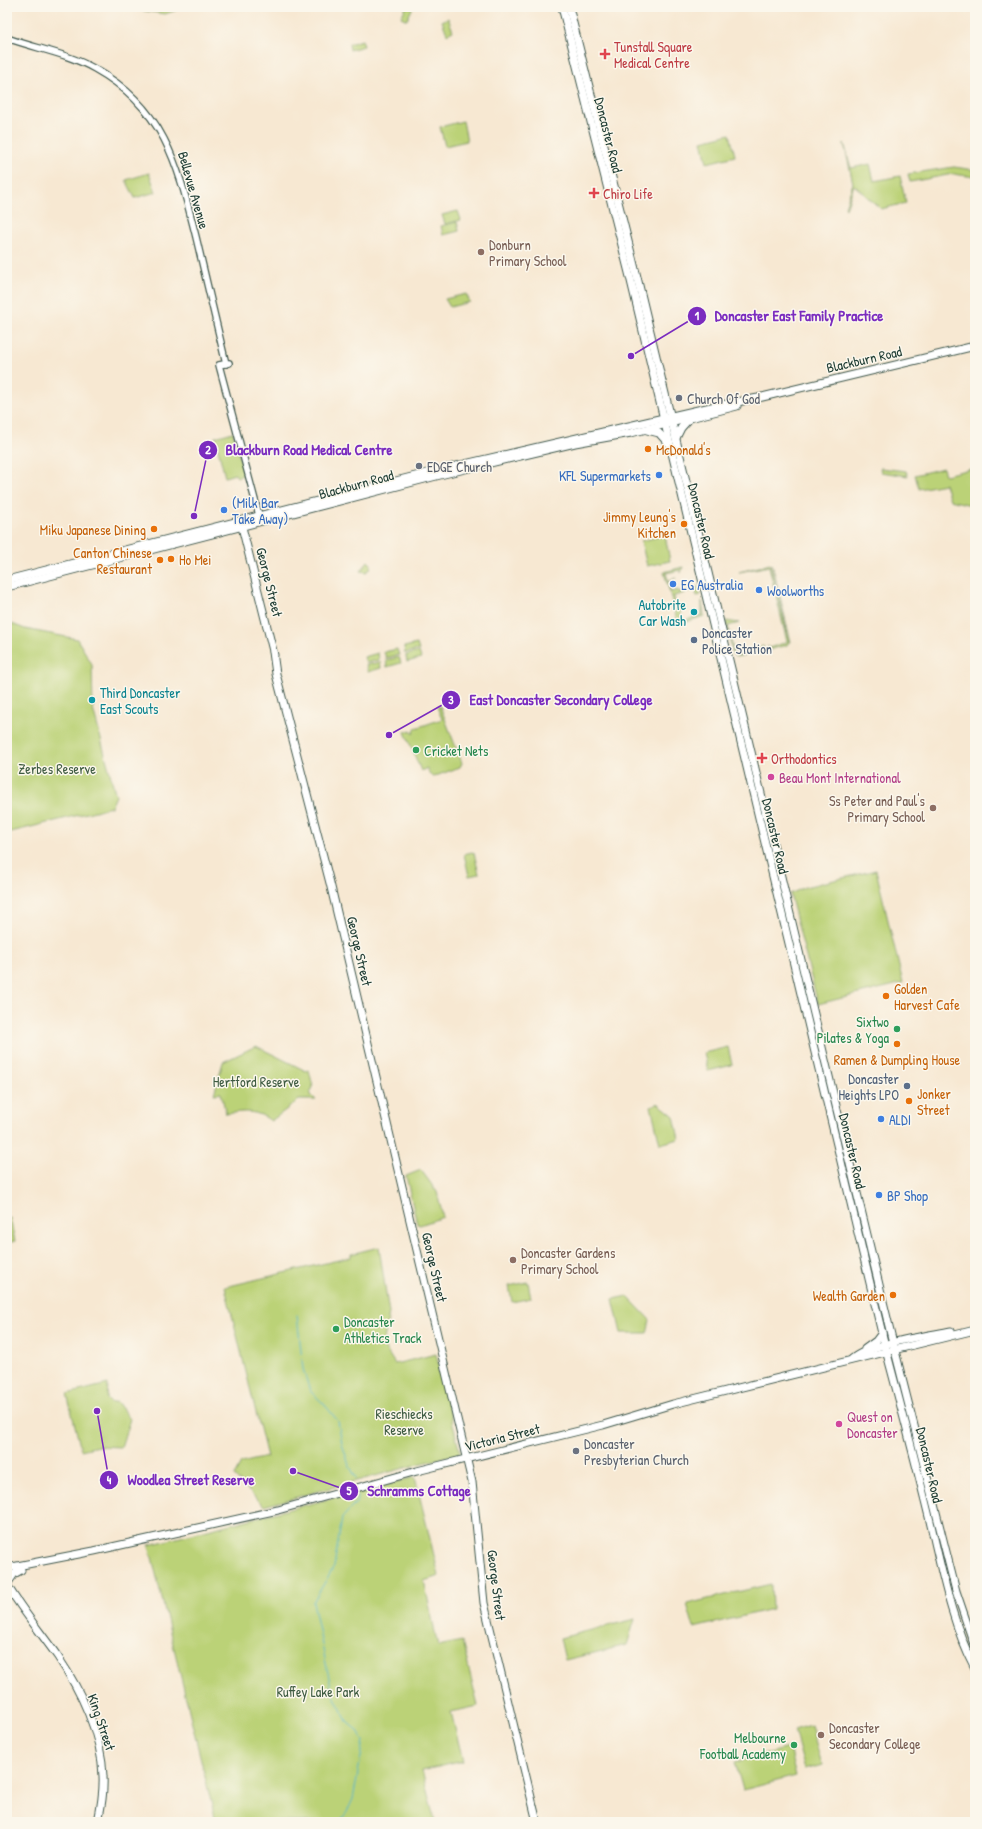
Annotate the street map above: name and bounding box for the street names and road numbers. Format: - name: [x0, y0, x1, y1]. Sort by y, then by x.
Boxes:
- street label: Doncaster Road: [590, 95, 628, 175]
- street label: Bellevue Avenue: [174, 149, 214, 231]
- street label: Blackburn Road: [824, 341, 904, 377]
- street label: Blackburn Road: [316, 465, 396, 503]
- street label: Doncaster Road: [684, 481, 720, 561]
- street label: George Street: [251, 545, 288, 619]
- street label: Doncaster Road: [758, 796, 794, 876]
- street label: George Street: [342, 914, 377, 988]
- street label: Doncaster Road: [835, 1111, 871, 1191]
- street label: George Street: [417, 1230, 452, 1304]
- street label: Victoria Street: [462, 1418, 542, 1455]
- street label: Doncaster Road: [912, 1425, 948, 1505]
- street label: George Street: [482, 1549, 511, 1622]
- street label: King Street: [82, 1691, 121, 1753]

